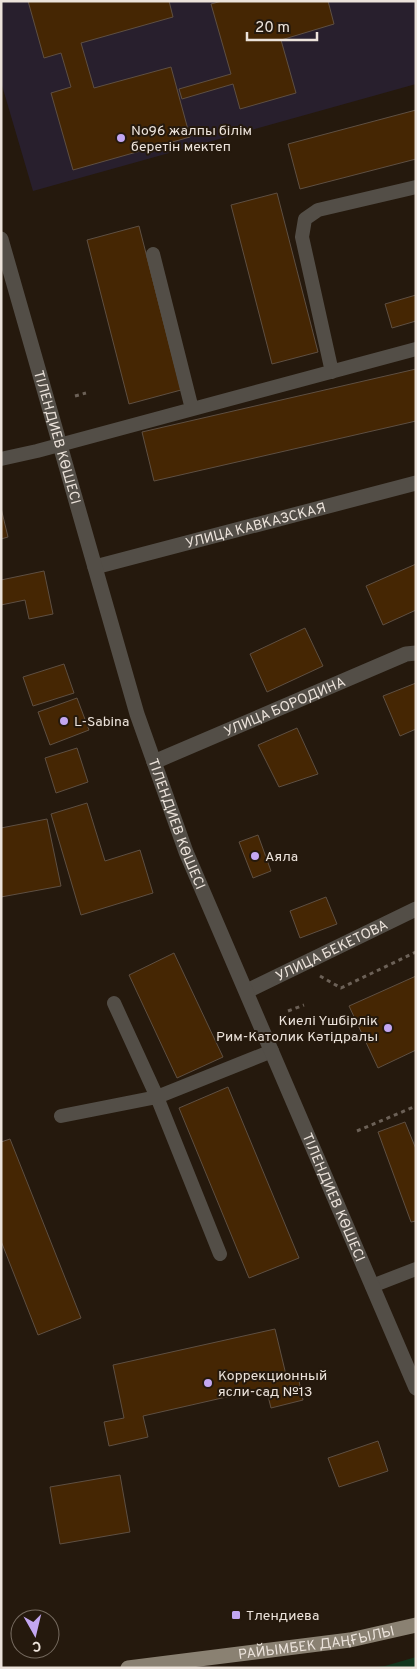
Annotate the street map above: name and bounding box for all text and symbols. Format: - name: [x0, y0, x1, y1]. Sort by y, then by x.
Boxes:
- scale bar: [247, 10, 317, 42]
- text: 20 m: [255, 19, 290, 38]
- place label: No96 жалпы білім беретін мектеп: [131, 123, 252, 156]
- marker: No96 жалпы білім беретін мектеп: [115, 132, 127, 144]
- street label: ТІЛЕНДИЕВ КӨШЕСІ: [29, 369, 83, 506]
- street label: УЛИЦА КАВКАЗСКАЯ: [184, 500, 328, 553]
- street label: УЛИЦА БОРОДИНА: [222, 674, 348, 741]
- place label: L-Sabina: [74, 714, 129, 731]
- marker: L-Sabina: [58, 715, 70, 727]
- street label: ТІЛЕНДИЕВ КӨШЕСІ: [144, 757, 208, 892]
- place label: Аяла: [265, 849, 298, 866]
- marker: Аяла: [249, 850, 261, 862]
- street label: УЛИЦА БЕКЕТОВА: [273, 917, 391, 986]
- place label: Киелі Үшбірлік Рим-Католик Кәтідралы: [216, 1013, 378, 1046]
- marker: Киелі Үшбірлік Рим-Католик Кәтідралы: [382, 1022, 394, 1034]
- street label: ТІЛЕНДИЕВ КӨШЕСІ: [298, 1131, 368, 1265]
- place label: Коррекционный ясли-сад №13: [218, 1368, 327, 1401]
- marker: Коррекционный ясли-сад №13: [202, 1377, 214, 1389]
- place label: Тлендиева: [246, 1608, 319, 1625]
- north arrow: [10, 1609, 60, 1659]
- marker: Тлендиева: [230, 1609, 242, 1621]
- street label: РАЙЫМБЕК ДАҢҒЫЛЫ: [237, 1623, 396, 1664]
- text: С: [31, 1636, 42, 1654]

